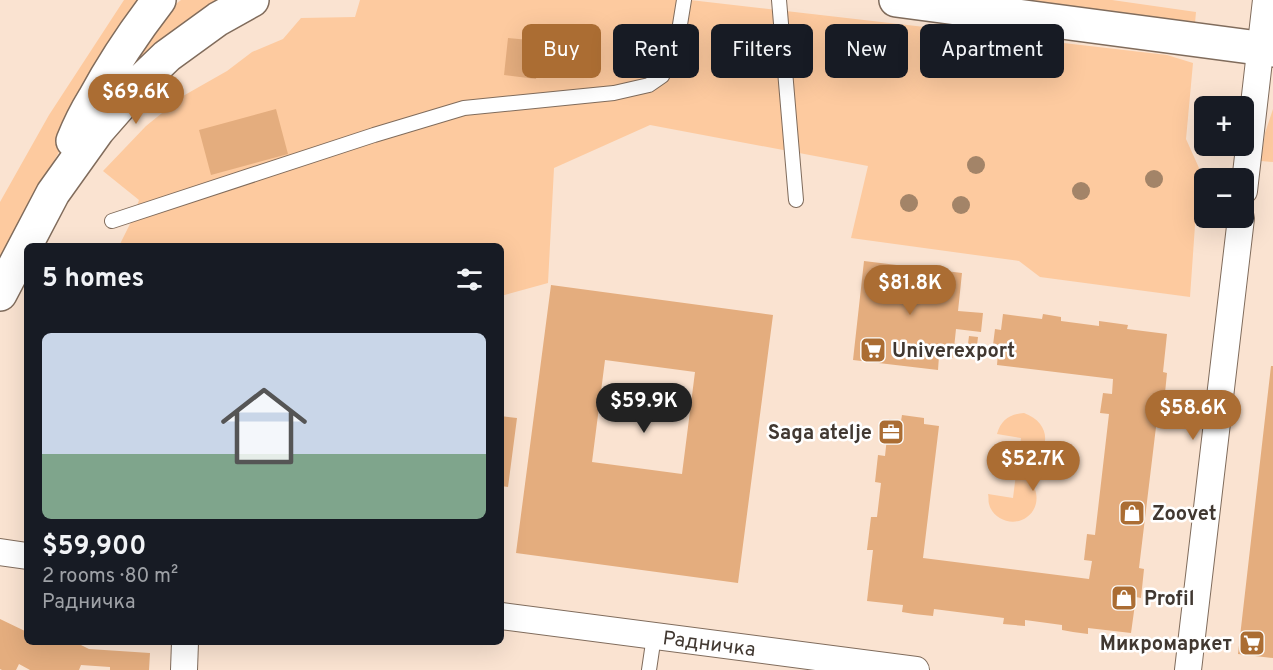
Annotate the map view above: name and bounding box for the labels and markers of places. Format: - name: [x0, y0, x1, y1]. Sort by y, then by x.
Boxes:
- pin: $69.6K: [87, 74, 185, 125]
- pin: $81.8K: [861, 265, 959, 316]
- supermarket icon: Univerexport: [858, 335, 888, 365]
- place label: Univerexport: [892, 339, 1015, 365]
- pin: $59.9K: [595, 383, 693, 434]
- pin: $58.6K: [1144, 390, 1242, 441]
- office icon: Saga atelje: [876, 417, 906, 447]
- place label: Saga atelje: [768, 421, 872, 447]
- pin: $52.7K: [984, 441, 1082, 492]
- shop icon: Zoovet: [1117, 498, 1147, 528]
- place label: Zoovet: [1152, 502, 1217, 528]
- shop icon: Profil: [1109, 583, 1139, 613]
- place label: Profil: [1144, 587, 1194, 613]
- supermarket icon: Микромаркет: [1237, 628, 1267, 658]
- place label: Микромаркет: [1100, 632, 1232, 658]

